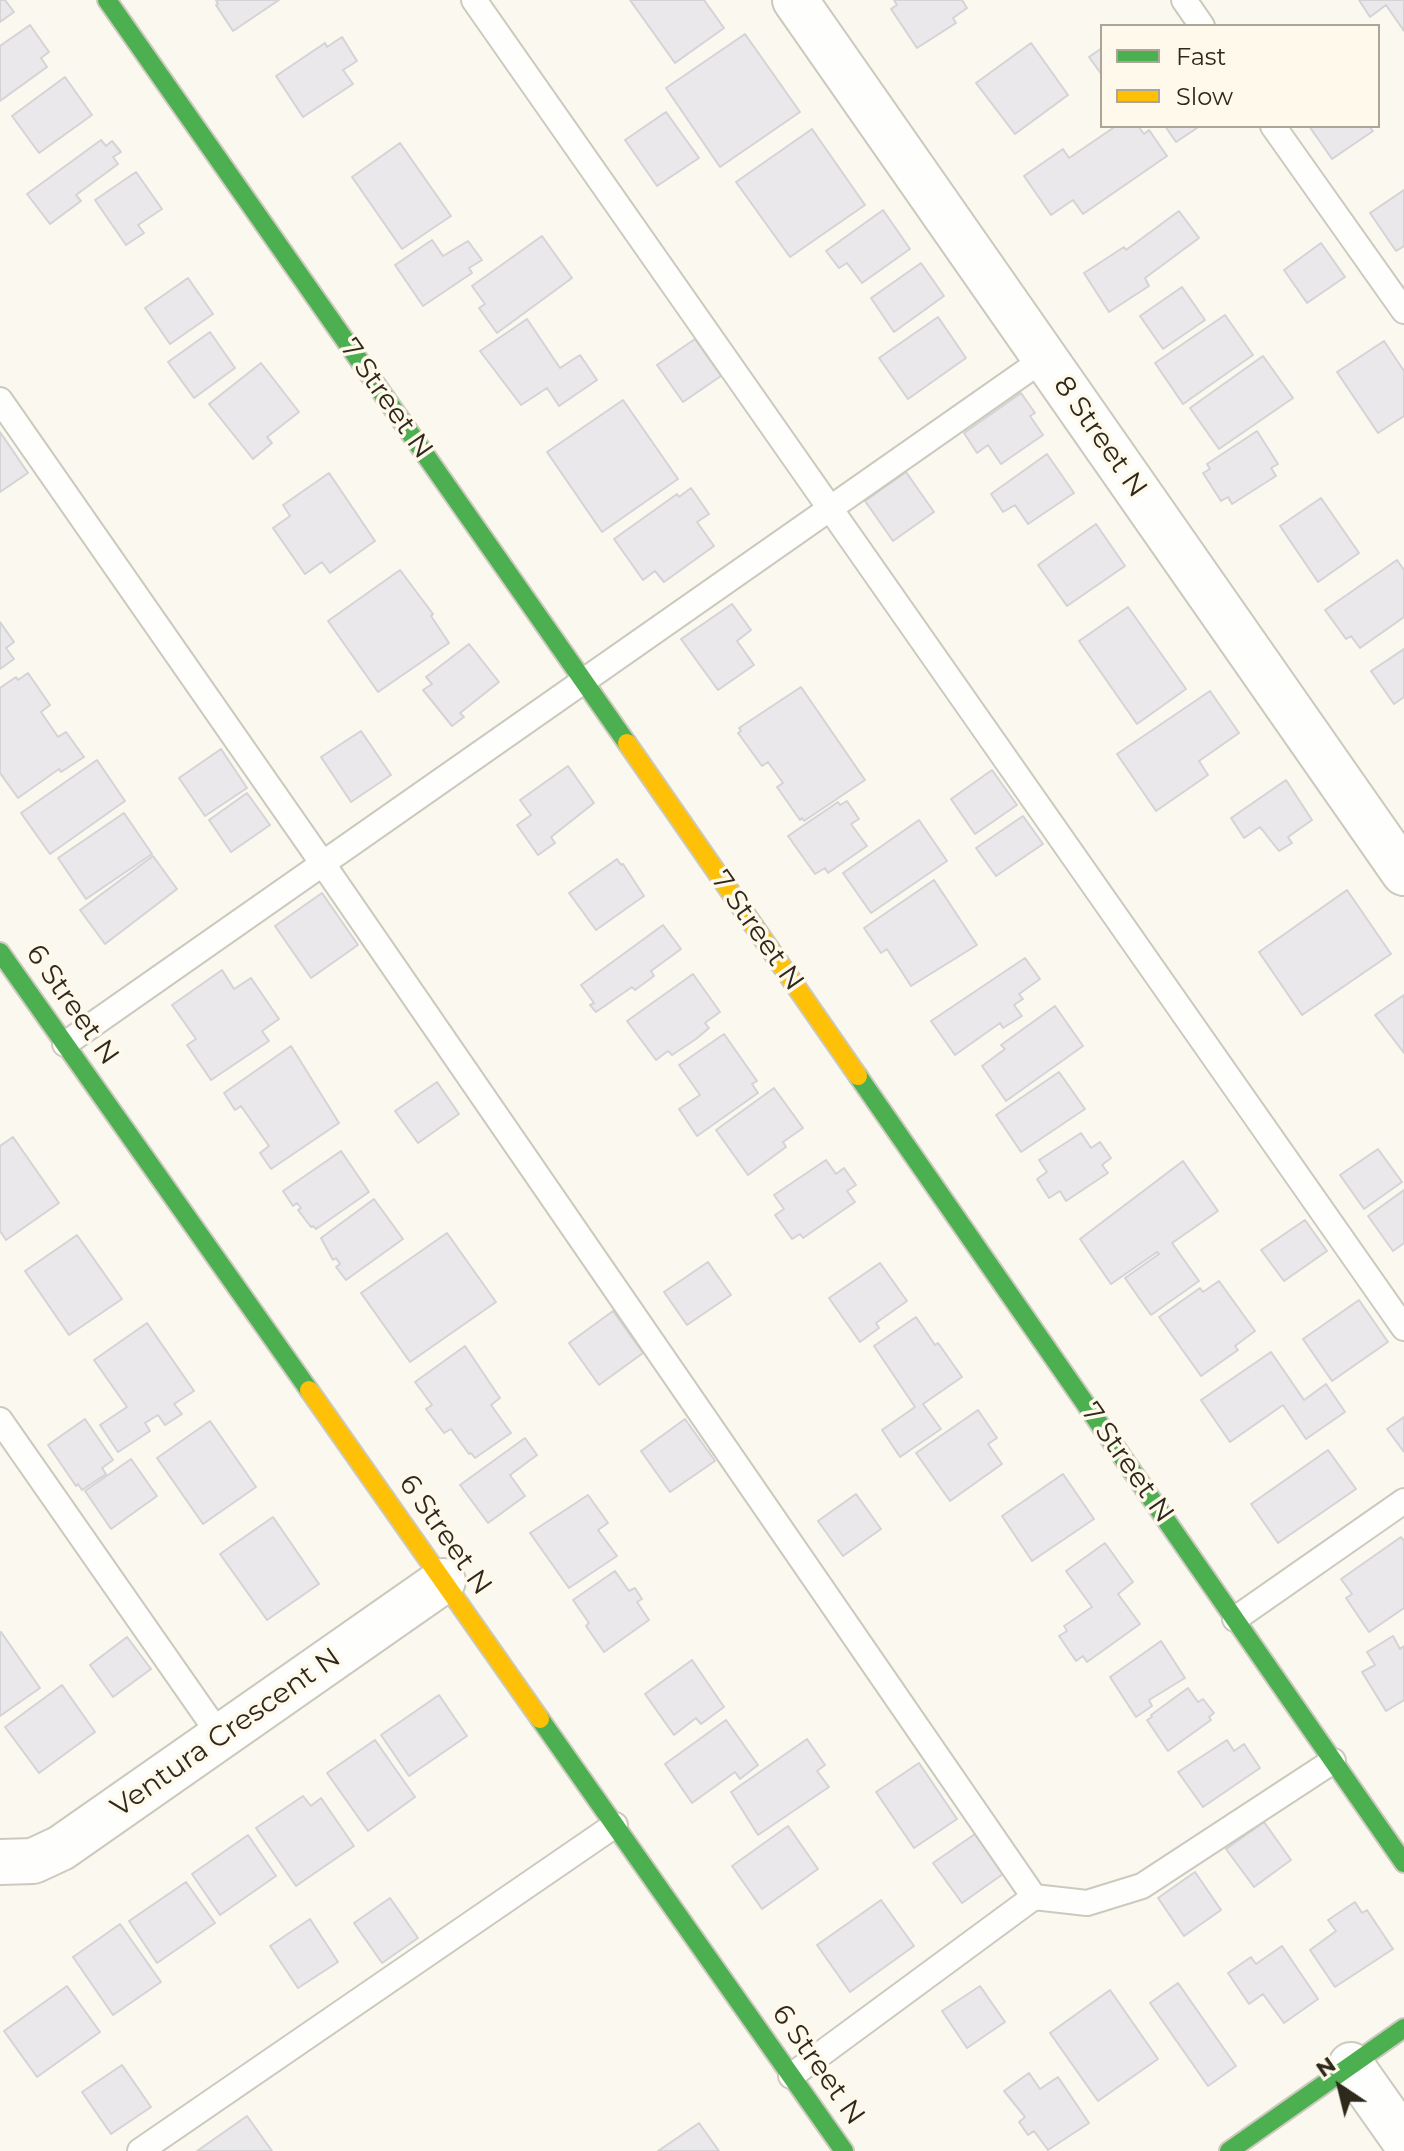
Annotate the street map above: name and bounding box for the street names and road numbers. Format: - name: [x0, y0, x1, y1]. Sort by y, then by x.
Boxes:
- street label: 7 Street N: [332, 333, 440, 465]
- street label: 8 Street N: [1046, 370, 1154, 504]
- street label: 7 Street N: [703, 865, 811, 997]
- street label: 6 Street N: [18, 938, 126, 1072]
- street label: 7 Street N: [1073, 1397, 1181, 1529]
- street label: 6 Street N: [391, 1468, 499, 1602]
- street label: Ventura Crescent N: [105, 1641, 347, 1825]
- street label: 6 Street N: [764, 1998, 872, 2132]

